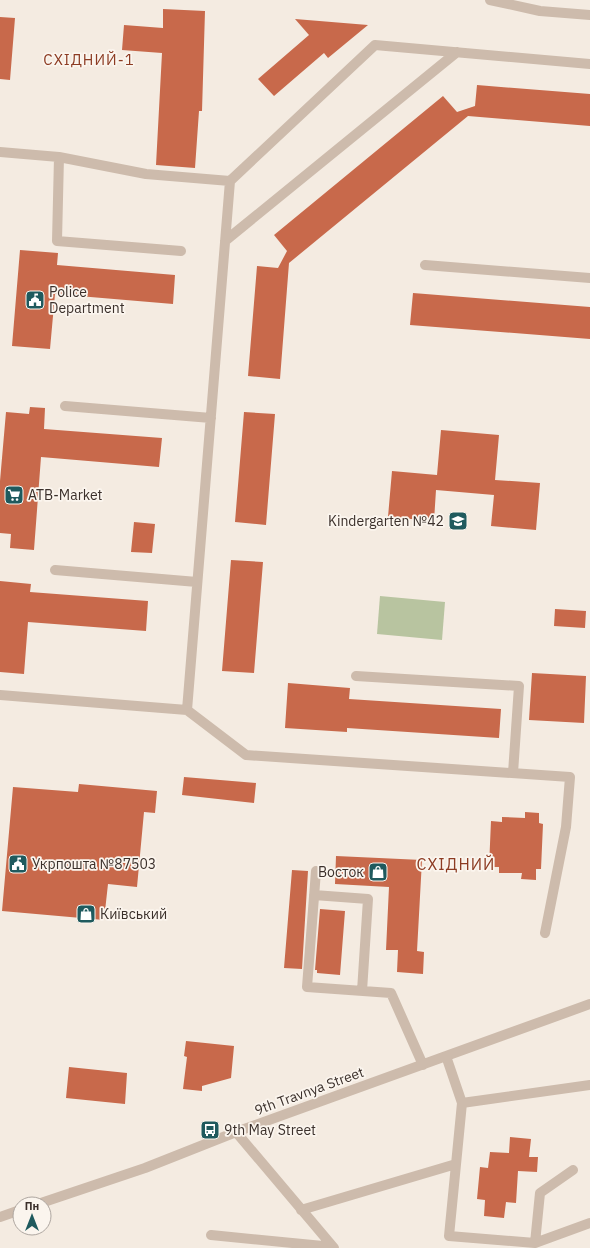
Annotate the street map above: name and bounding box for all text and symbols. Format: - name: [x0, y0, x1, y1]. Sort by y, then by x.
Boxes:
- district label: СХІДНИЙ-1: [43, 50, 135, 69]
- place label: Police Department: [49, 283, 125, 317]
- public building icon: Police Department: [24, 289, 46, 311]
- supermarket icon: ATB-Market: [3, 484, 25, 506]
- place label: ATB-Market: [28, 486, 103, 504]
- school or university icon: Kindergarten №42: [447, 510, 469, 532]
- place label: Kindergarten №42: [328, 512, 444, 530]
- public building icon: Укрпошта №87503: [7, 853, 29, 875]
- district label: СХІДНИЙ: [417, 854, 495, 874]
- place label: Укрпошта №87503: [32, 855, 156, 873]
- shop icon: Восток: [367, 861, 389, 883]
- place label: Восток: [318, 863, 364, 881]
- shop icon: Київський: [75, 903, 97, 925]
- place label: Київський: [100, 905, 167, 923]
- street label: 9th Travnya Street: [252, 1063, 366, 1119]
- bus stop icon: 9th May Street: [199, 1119, 221, 1141]
- place label: 9th May Street: [224, 1121, 316, 1139]
- north arrow: [12, 1196, 52, 1236]
- text: Пн: [25, 1199, 39, 1213]

